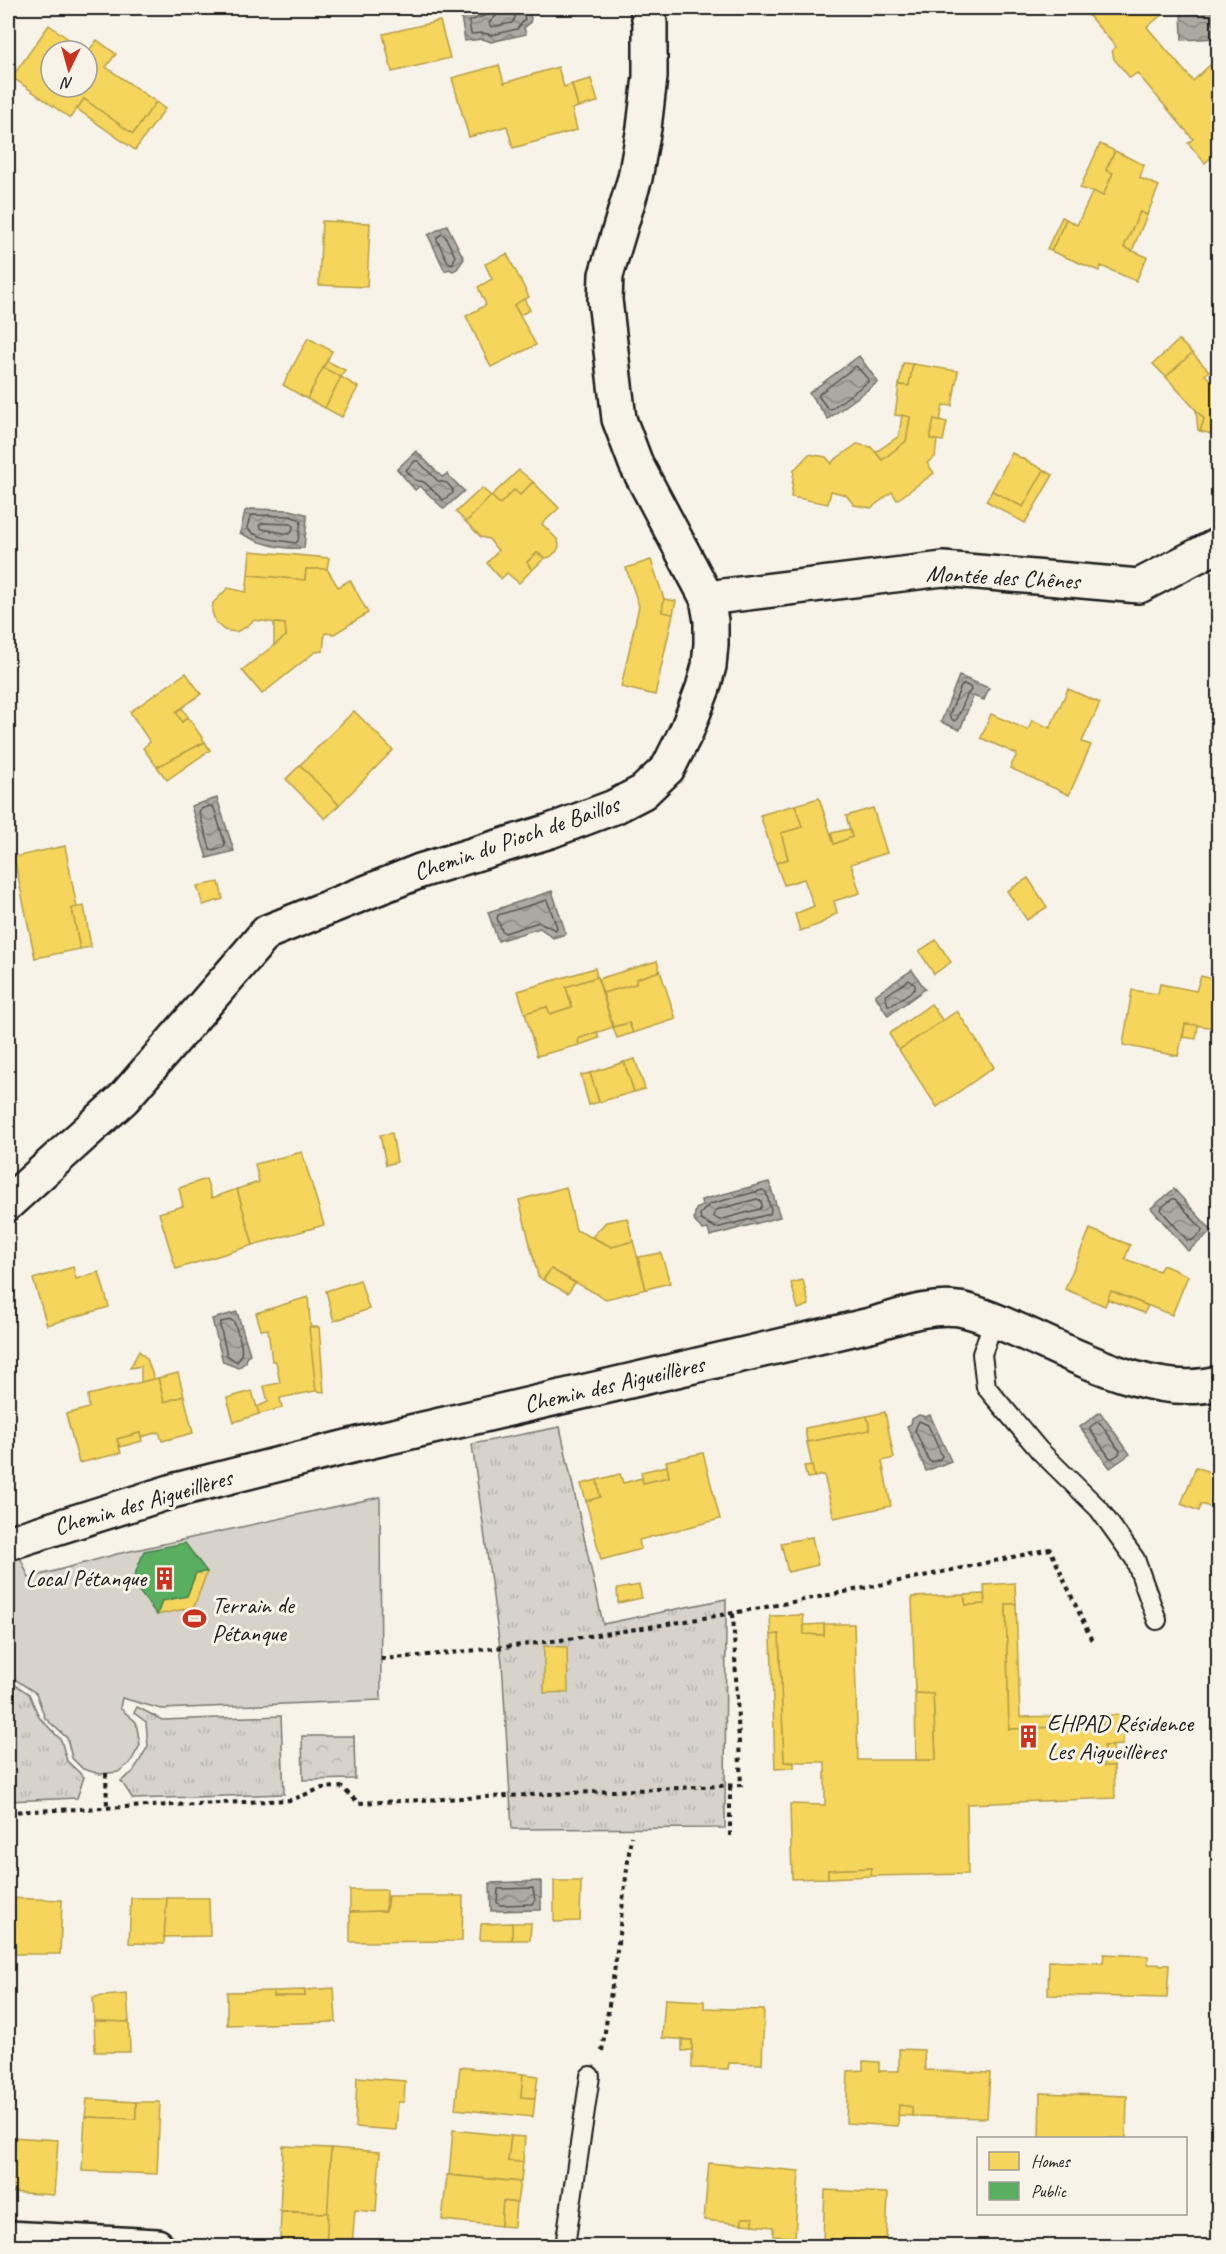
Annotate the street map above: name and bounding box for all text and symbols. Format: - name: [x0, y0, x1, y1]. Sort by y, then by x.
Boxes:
- north arrow: [39, 39, 99, 99]
- text: N: [59, 72, 74, 93]
- street label: Montée des Chênes: [925, 558, 1082, 596]
- street label: Chemin du Pioch de Baillos: [410, 788, 625, 887]
- street label: Chemin des Aigueillères: [521, 1348, 709, 1419]
- street label: Chemin des Aigueillères: [50, 1462, 237, 1542]
- place label: Local Pétanque: [25, 1563, 148, 1593]
- building icon: Local Pétanque: [151, 1565, 177, 1591]
- place label: Terrain de Pétanque: [212, 1590, 296, 1648]
- sports icon: Terrain de Pétanque: [181, 1606, 207, 1632]
- place label: EHPAD Résidence Les Aigueillères: [1047, 1708, 1195, 1766]
- building icon: EHPAD Résidence Les Aigueillères: [1016, 1724, 1042, 1750]
- legend: [977, 2137, 1187, 2215]
- text: Homes: [1031, 2150, 1071, 2172]
- text: Public: [1031, 2180, 1068, 2202]

